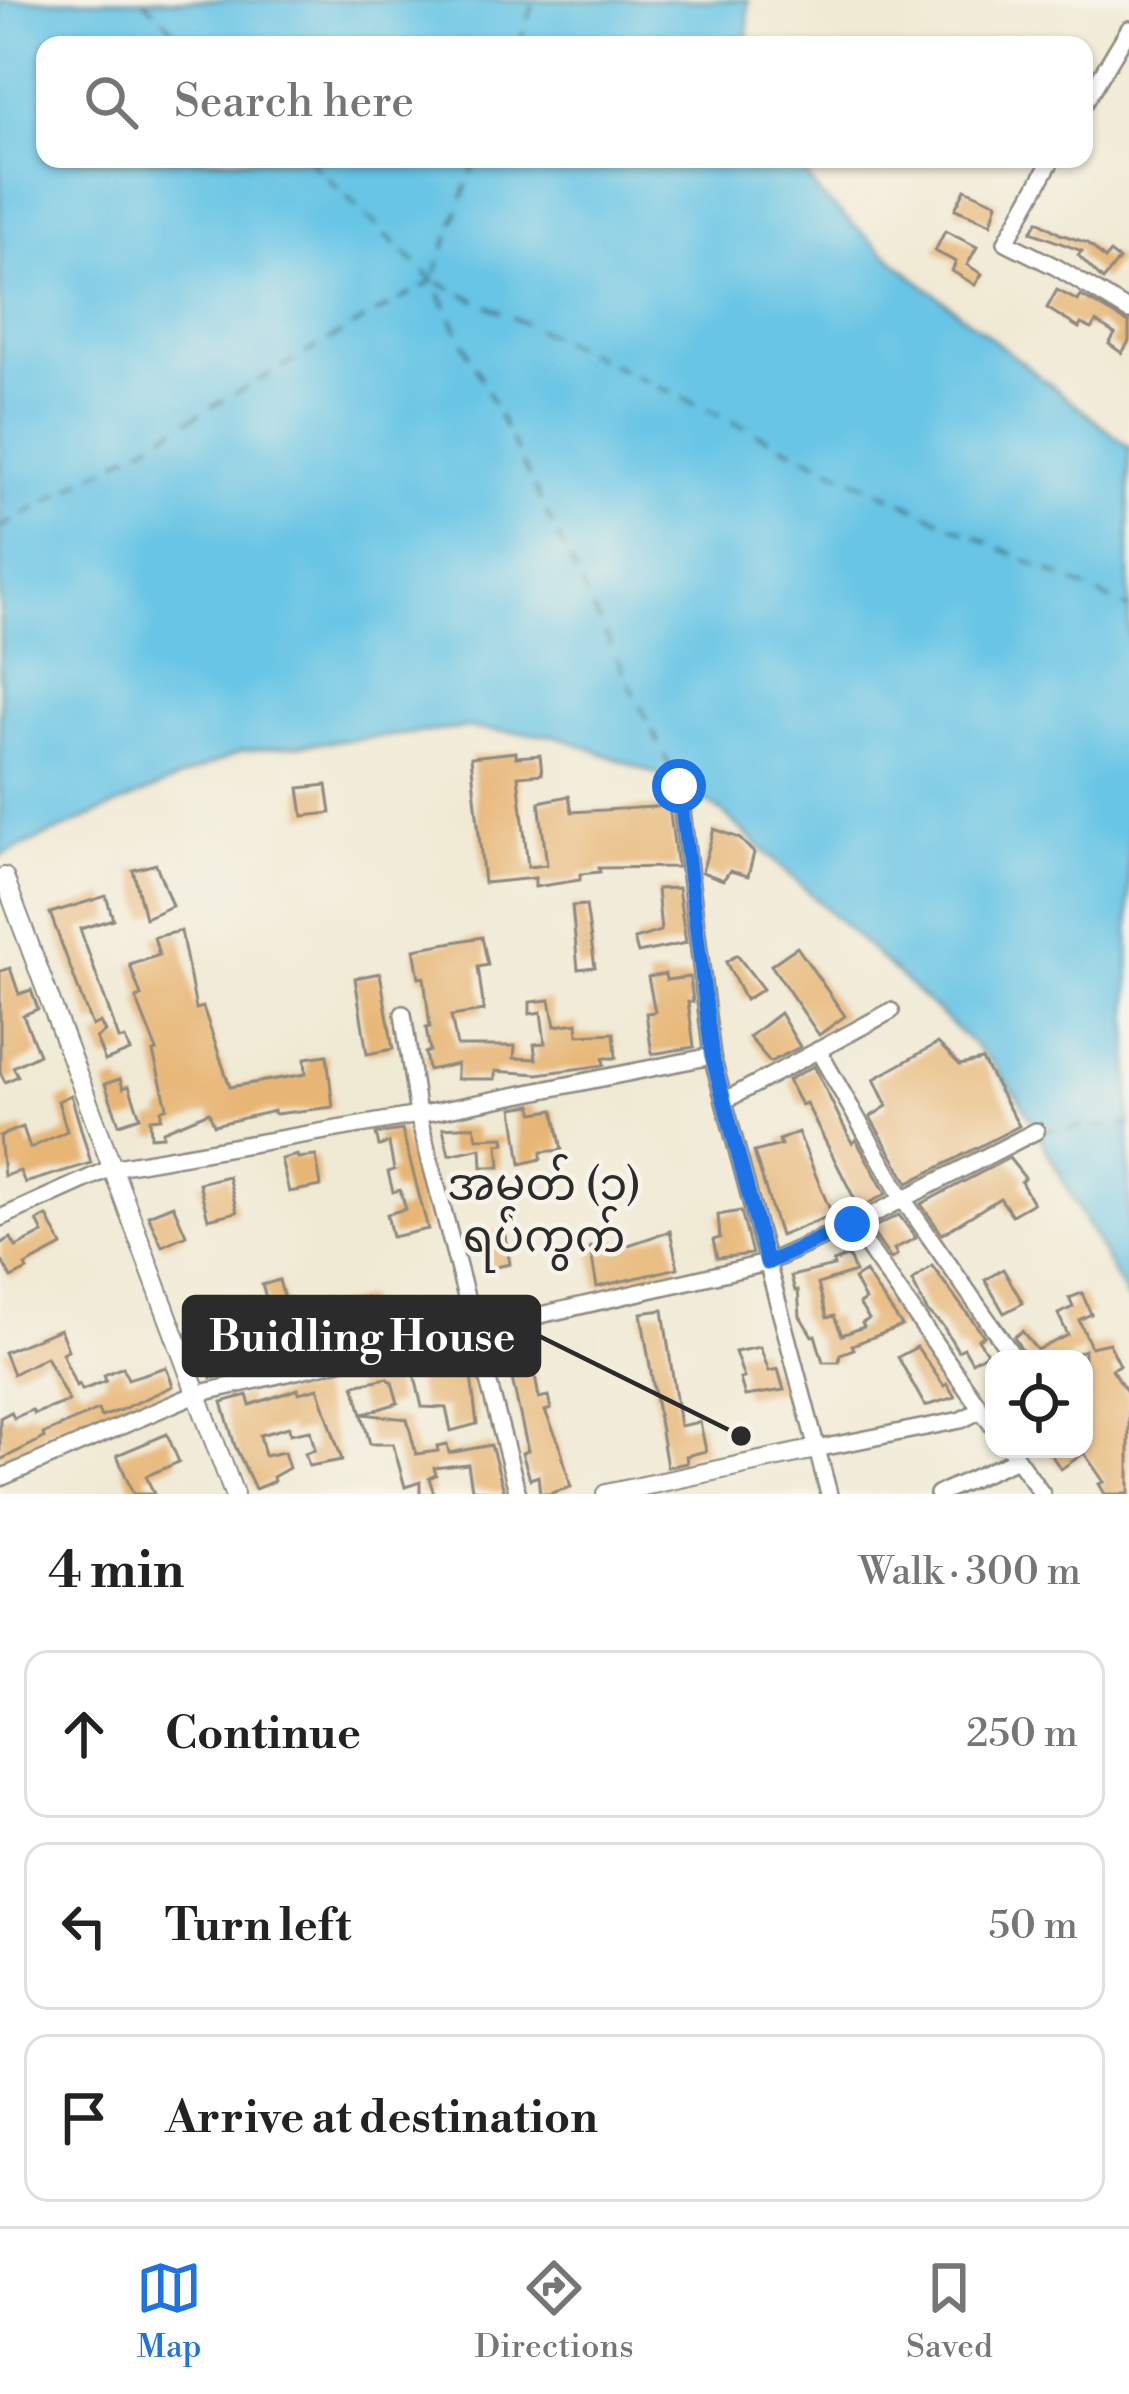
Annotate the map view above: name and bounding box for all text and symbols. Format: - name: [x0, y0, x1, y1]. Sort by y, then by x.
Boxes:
- search box: [36, 36, 1093, 168]
- icon: search: [78, 69, 144, 135]
- text: Search here: [174, 74, 414, 131]
- route start: [652, 759, 706, 813]
- district label: အမှတ် (၁) ရပ်ကွက်: [447, 1153, 641, 1273]
- route end: [825, 1197, 879, 1251]
- callout: Buidling House: [184, 1297, 539, 1375]
- text: Buidling House: [209, 1312, 515, 1365]
- map controls: [985, 1350, 1093, 1458]
- button: locate: [985, 1350, 1093, 1458]
- text: 4 min: [48, 1540, 184, 1604]
- text: Walk · 300 m: [859, 1548, 1081, 1597]
- icon: ahead: [51, 1701, 117, 1767]
- text: Continue: [165, 1706, 361, 1763]
- text: 250 m: [966, 1710, 1078, 1759]
- icon: left: [51, 1893, 117, 1959]
- text: Turn left: [165, 1898, 351, 1955]
- text: 50 m: [988, 1902, 1078, 1951]
- icon: arrive: [51, 2085, 117, 2151]
- text: Arrive at destination: [165, 2090, 598, 2147]
- tab: Map: [136, 2255, 202, 2368]
- tab: Directions: [475, 2255, 634, 2368]
- tab: Saved: [906, 2255, 993, 2368]

